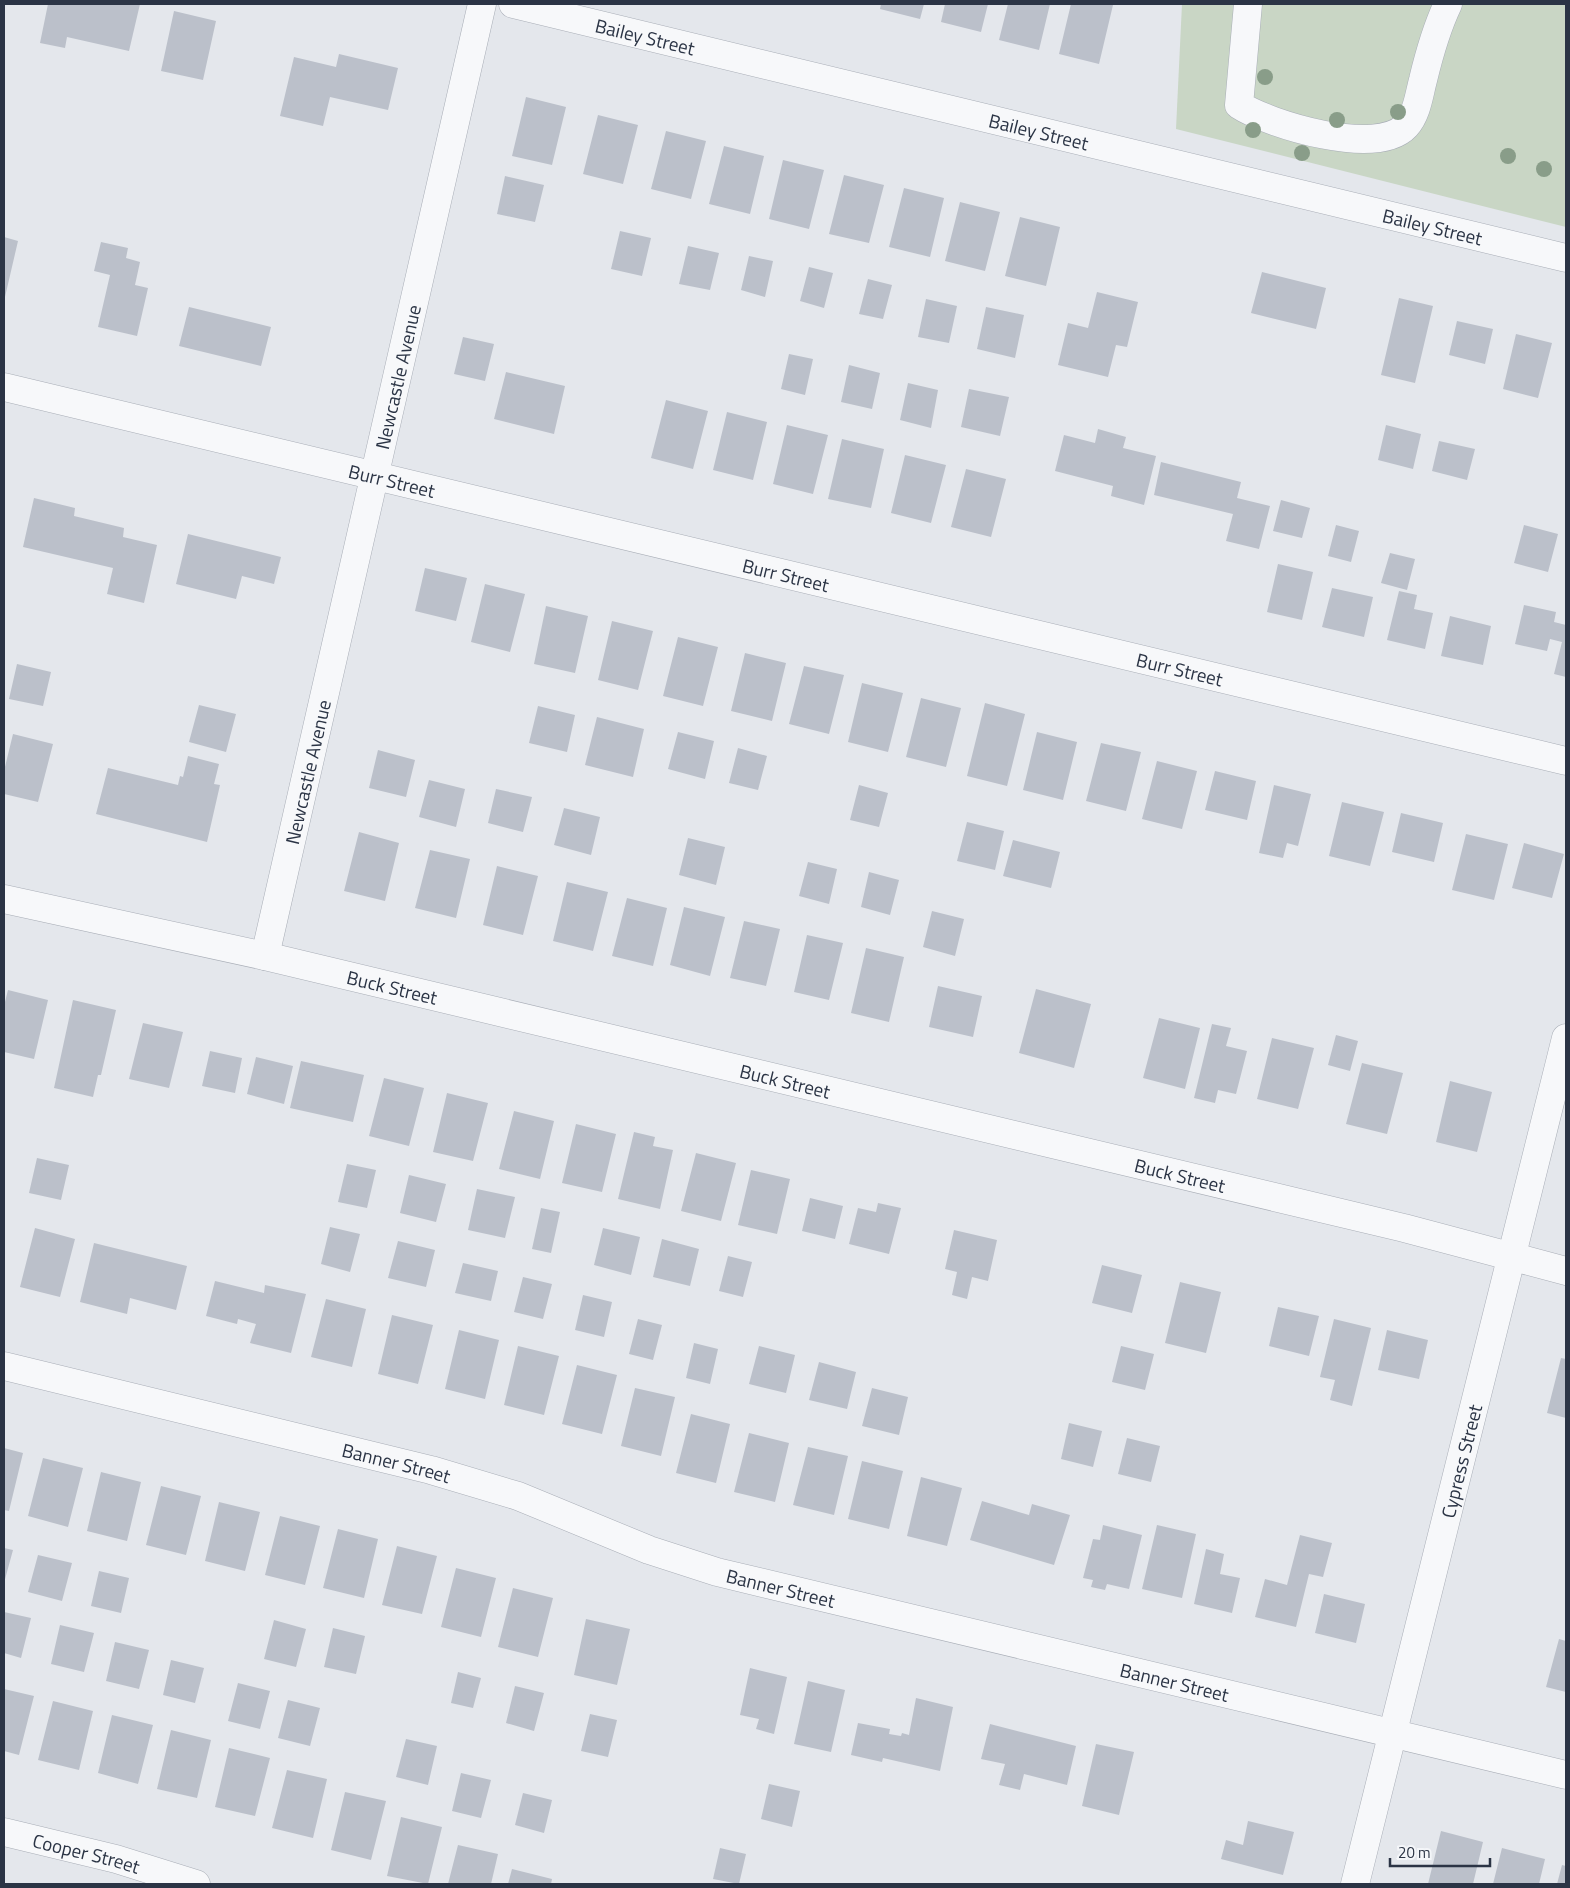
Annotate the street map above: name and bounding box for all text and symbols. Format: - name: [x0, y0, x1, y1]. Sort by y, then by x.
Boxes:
- street label: Bailey Street: [592, 10, 698, 62]
- street label: Bailey Street: [986, 105, 1092, 157]
- street label: Bailey Street: [1380, 200, 1486, 252]
- street label: Newcastle Avenue: [366, 302, 428, 452]
- street label: Burr Street: [346, 456, 439, 504]
- street label: Burr Street: [740, 550, 832, 599]
- street label: Burr Street: [1134, 644, 1226, 693]
- street label: Newcastle Avenue: [276, 697, 338, 847]
- street label: Buck Street: [344, 962, 441, 1011]
- street label: Buck Street: [737, 1055, 834, 1105]
- street label: Buck Street: [1132, 1150, 1229, 1199]
- street label: Cypress Street: [1432, 1401, 1489, 1521]
- street label: Banner Street: [339, 1434, 455, 1490]
- street label: Banner Street: [723, 1560, 838, 1614]
- street label: Banner Street: [1117, 1654, 1232, 1709]
- street label: Cooper Street: [30, 1825, 144, 1880]
- scale bar: [1390, 1836, 1490, 1868]
- text: 20 m: [1398, 1841, 1431, 1864]

